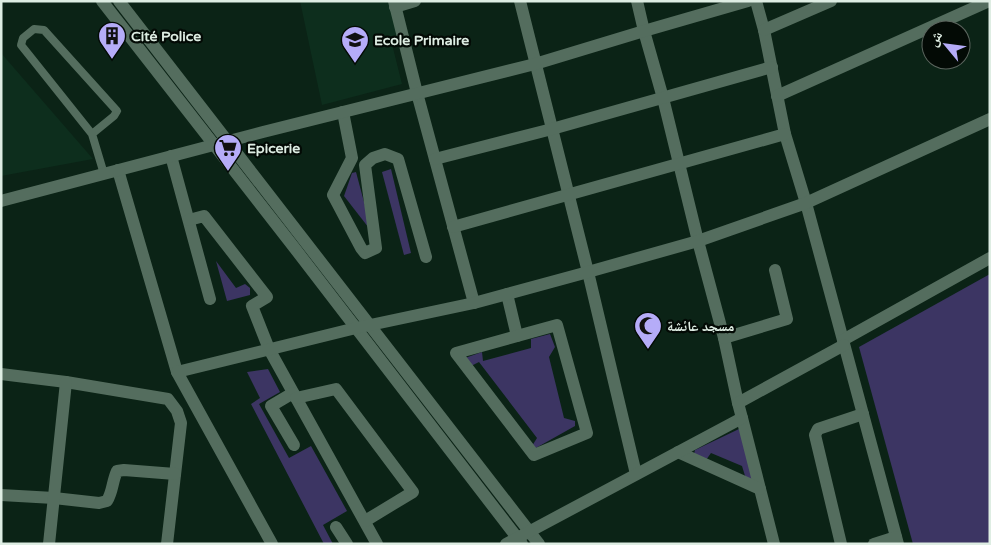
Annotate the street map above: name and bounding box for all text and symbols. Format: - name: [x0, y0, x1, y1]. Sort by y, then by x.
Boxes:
- north arrow: [921, 20, 971, 70]
- building icon: Cité Police: [97, 21, 127, 60]
- school or university icon: Ecole Primaire: [340, 25, 370, 64]
- place label: Cité Police: [131, 28, 201, 45]
- text: ش: [924, 28, 946, 50]
- place label: Ecole Primaire: [374, 32, 469, 49]
- supermarket icon: Epicerie: [213, 133, 243, 172]
- place label: Epicerie: [247, 140, 300, 157]
- mosque icon: مسجد عائشة: [633, 311, 663, 350]
- place label: مسجد عائشة: [667, 318, 734, 335]

